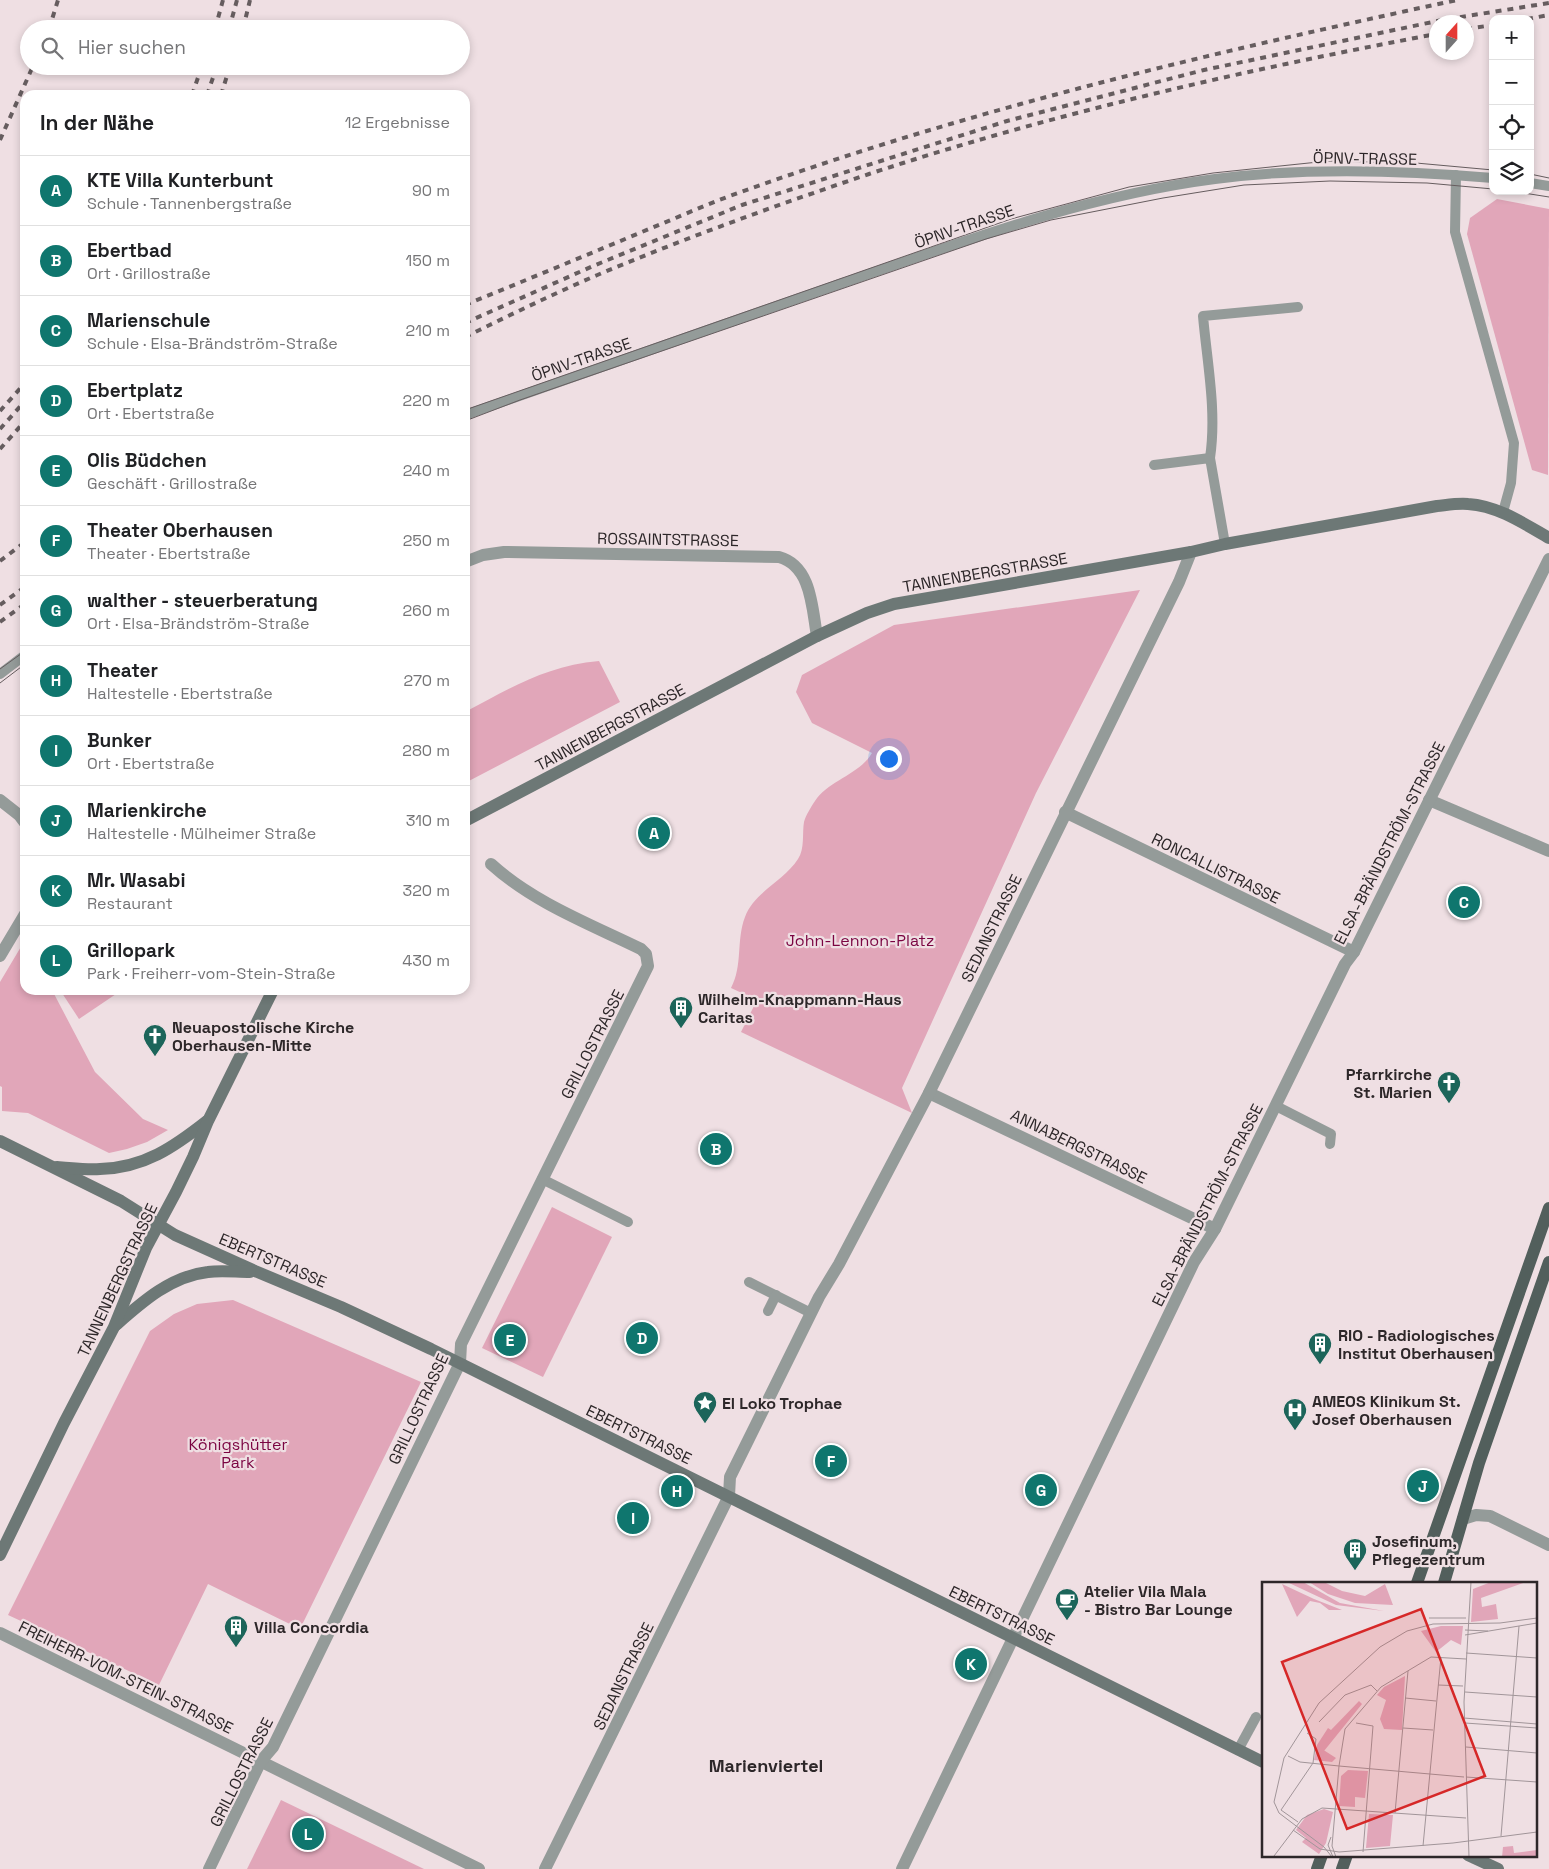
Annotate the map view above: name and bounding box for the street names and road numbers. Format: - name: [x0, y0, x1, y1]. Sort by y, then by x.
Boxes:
- street label: ÖPNV-TRASSE: [1313, 147, 1417, 170]
- street label: ÖPNV-TRASSE: [912, 200, 1017, 253]
- street label: ÖPNV-TRASSE: [529, 333, 634, 386]
- street label: ROSSAINTSTRASSE: [597, 528, 739, 551]
- street label: TANNENBERGSTRASSE: [901, 548, 1069, 597]
- street label: TANNENBERGSTRASSE: [532, 679, 689, 776]
- street label: ELSA-BRÄNDSTRÖM-STRASSE: [1329, 738, 1450, 948]
- street label: RONCALLISTRASSE: [1148, 828, 1284, 909]
- street label: SEDANSTRASSE: [956, 871, 1027, 986]
- street label: GRILLOSTRASSE: [556, 986, 629, 1102]
- street label: ELSA-BRÄNDSTRÖM-STRASSE: [1147, 1100, 1268, 1310]
- street label: ANNABERGSTRASSE: [1007, 1104, 1150, 1189]
- street label: TANNENBERGSTRASSE: [73, 1200, 162, 1360]
- street label: EBERTSTRASSE: [216, 1228, 330, 1293]
- street label: GRILLOSTRASSE: [384, 1350, 453, 1468]
- street label: EBERTSTRASSE: [582, 1400, 695, 1469]
- street label: EBERTSTRASSE: [945, 1581, 1058, 1650]
- street label: FREIHERR-VOM-STEIN-STRASSE: [15, 1616, 237, 1739]
- street label: SEDANSTRASSE: [588, 1619, 659, 1734]
- street label: GRILLOSTRASSE: [205, 1714, 278, 1830]

